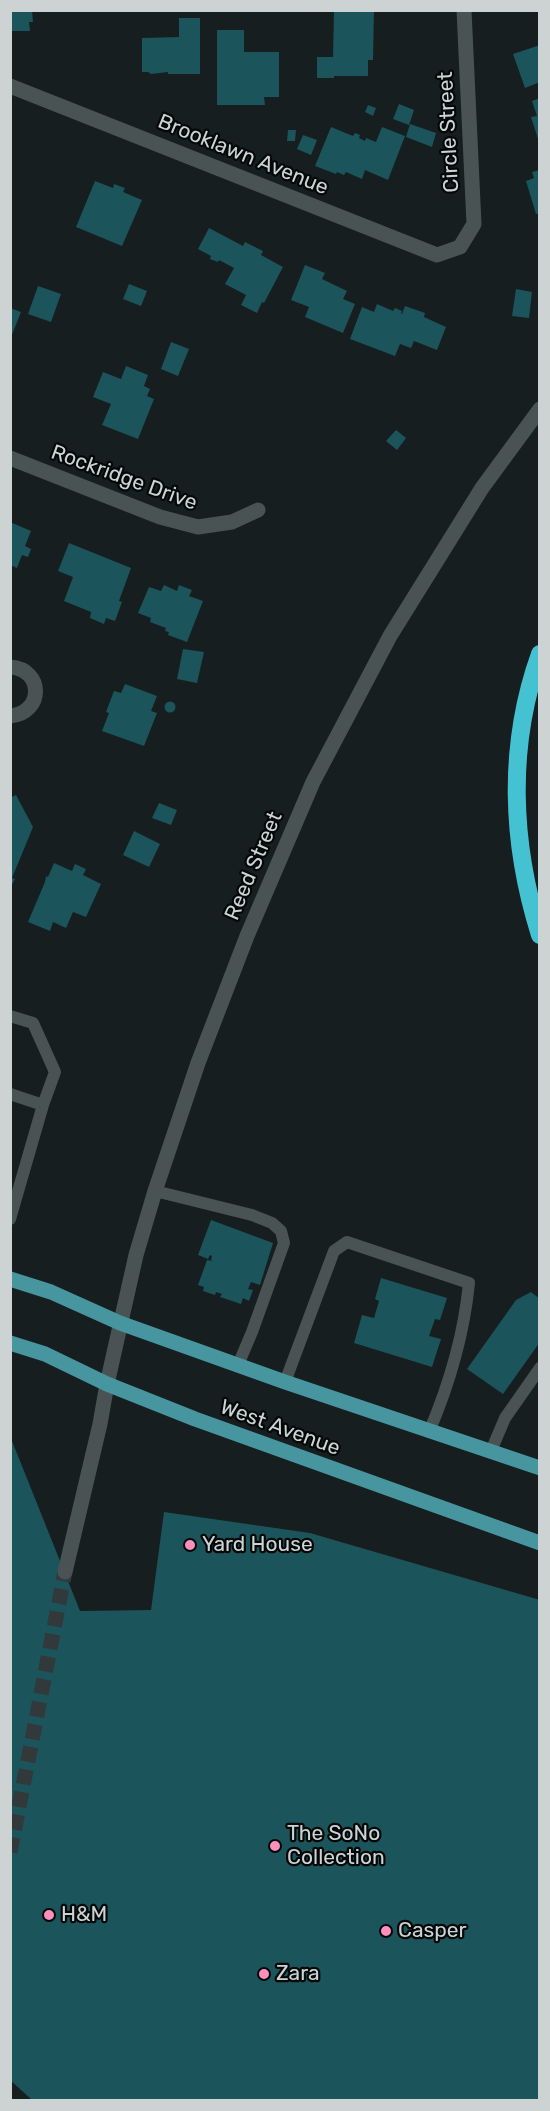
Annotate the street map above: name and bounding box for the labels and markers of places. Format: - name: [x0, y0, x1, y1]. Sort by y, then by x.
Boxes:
- place label: Yard House: [202, 1532, 313, 1558]
- marker: Yard House: [183, 1538, 197, 1552]
- place label: The SoNo Collection: [287, 1821, 385, 1871]
- marker: The SoNo Collection: [268, 1839, 282, 1853]
- place label: H&M: [61, 1902, 107, 1928]
- marker: H&M: [42, 1908, 56, 1922]
- place label: Casper: [398, 1918, 467, 1944]
- marker: Casper: [379, 1924, 393, 1938]
- place label: Zara: [276, 1961, 320, 1987]
- marker: Zara: [257, 1967, 271, 1981]

